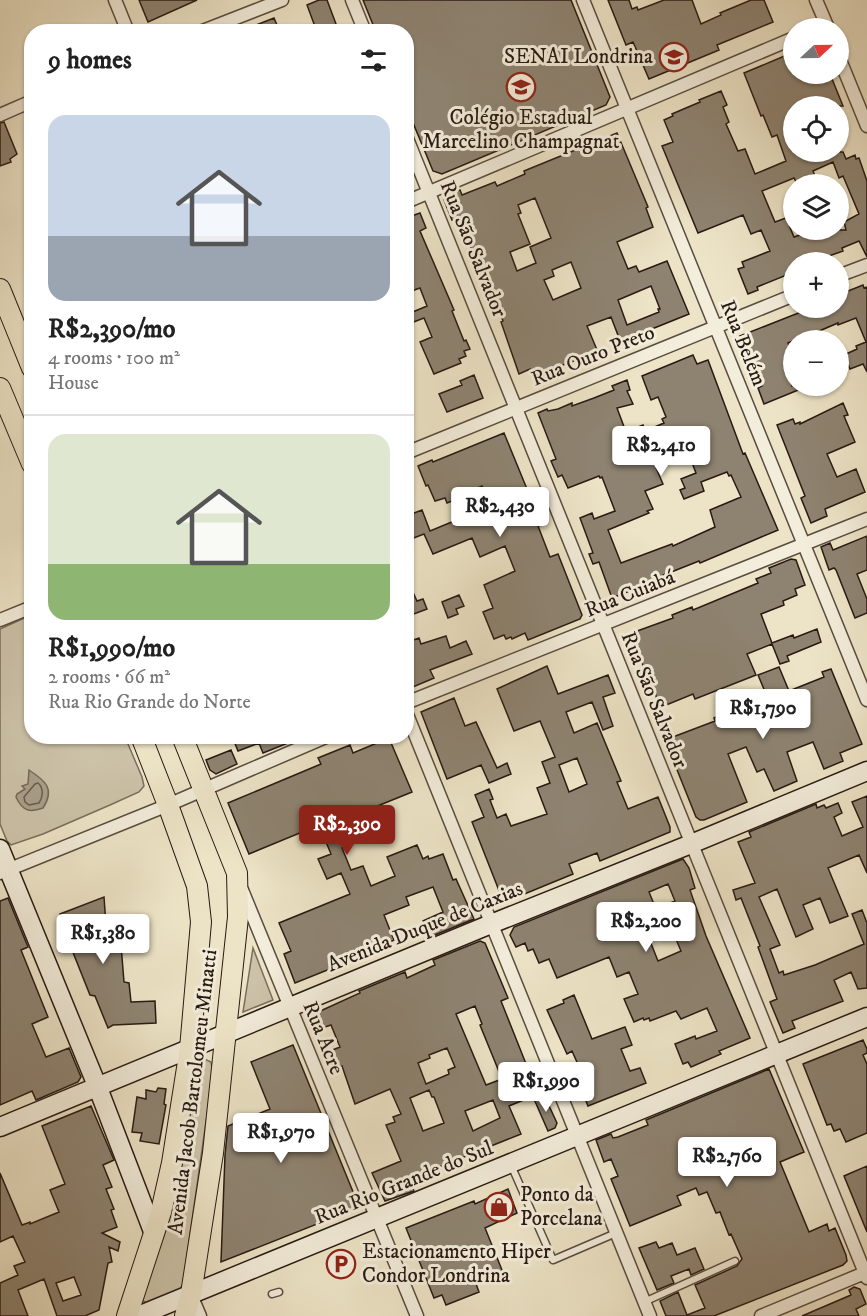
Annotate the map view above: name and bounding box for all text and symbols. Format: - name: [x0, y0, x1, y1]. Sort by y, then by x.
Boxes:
- north arrow: [783, 18, 849, 84]
- map controls: [783, 18, 849, 396]
- school or university icon: SENAI Londrina: [658, 41, 690, 73]
- text: 9 homes: [48, 44, 132, 77]
- icon: filters: [357, 44, 390, 77]
- place label: SENAI Londrina: [504, 44, 653, 70]
- school or university icon: Colégio Estadual Marcelino Champagnat: [505, 71, 537, 103]
- button: locate: [783, 96, 849, 162]
- place label: Colégio Estadual Marcelino Champagnat: [423, 105, 620, 155]
- icon: home: [165, 154, 273, 262]
- button: layers: [783, 174, 849, 240]
- street label: Rua São Salvador: [434, 177, 512, 321]
- button: +: [783, 252, 849, 318]
- street label: Rua Belém: [714, 296, 772, 390]
- text: R$2,390/mo: [48, 313, 175, 346]
- street label: Rua Ouro Preto: [528, 319, 658, 393]
- button: −: [783, 330, 849, 396]
- text: 4 rooms · 100 m²: [48, 346, 180, 371]
- text: House: [48, 371, 99, 396]
- pin: R$2,410: [606, 426, 716, 477]
- text: R$2,410: [626, 433, 696, 458]
- icon: home: [165, 473, 273, 581]
- pin: R$2,430: [445, 487, 555, 538]
- text: R$2,430: [465, 494, 535, 519]
- street label: Rua Cuiabá: [581, 564, 679, 624]
- street label: Rua São Salvador: [615, 628, 693, 772]
- text: R$1,990/mo: [48, 632, 175, 665]
- text: 2 rooms · 66 m²: [48, 665, 170, 690]
- pin: R$1,790: [708, 689, 818, 740]
- text: Rua Rio Grande do Norte: [48, 690, 251, 715]
- text: R$1,790: [730, 696, 796, 721]
- pin: R$2,390: [292, 805, 402, 856]
- text: R$2,390: [313, 812, 381, 837]
- street label: Avenida Duque de Caxias: [323, 876, 527, 978]
- pin: R$2,200: [591, 902, 701, 953]
- text: R$2,200: [611, 909, 682, 934]
- pin: R$1,380: [48, 914, 158, 965]
- text: R$1,380: [70, 921, 136, 946]
- street label: Avenida Jacob Bartolomeu Minatti: [163, 948, 223, 1236]
- street label: Rua Acre: [297, 998, 349, 1079]
- pin: R$1,990: [491, 1062, 601, 1113]
- text: R$1,990: [512, 1069, 580, 1094]
- pin: R$1,970: [226, 1113, 336, 1164]
- text: R$1,970: [247, 1120, 315, 1145]
- street label: Rua Rio Grande do Sul: [311, 1135, 498, 1231]
- pin: R$2,760: [672, 1137, 782, 1188]
- text: R$2,760: [692, 1144, 762, 1169]
- place label: Ponto da Porcelana: [520, 1182, 603, 1232]
- shop icon: Ponto da Porcelana: [483, 1191, 515, 1223]
- place label: Estacionamento Hiper Condor Londrina: [362, 1239, 551, 1289]
- parking icon: Estacionamento Hiper Condor Londrina: [325, 1248, 357, 1280]

